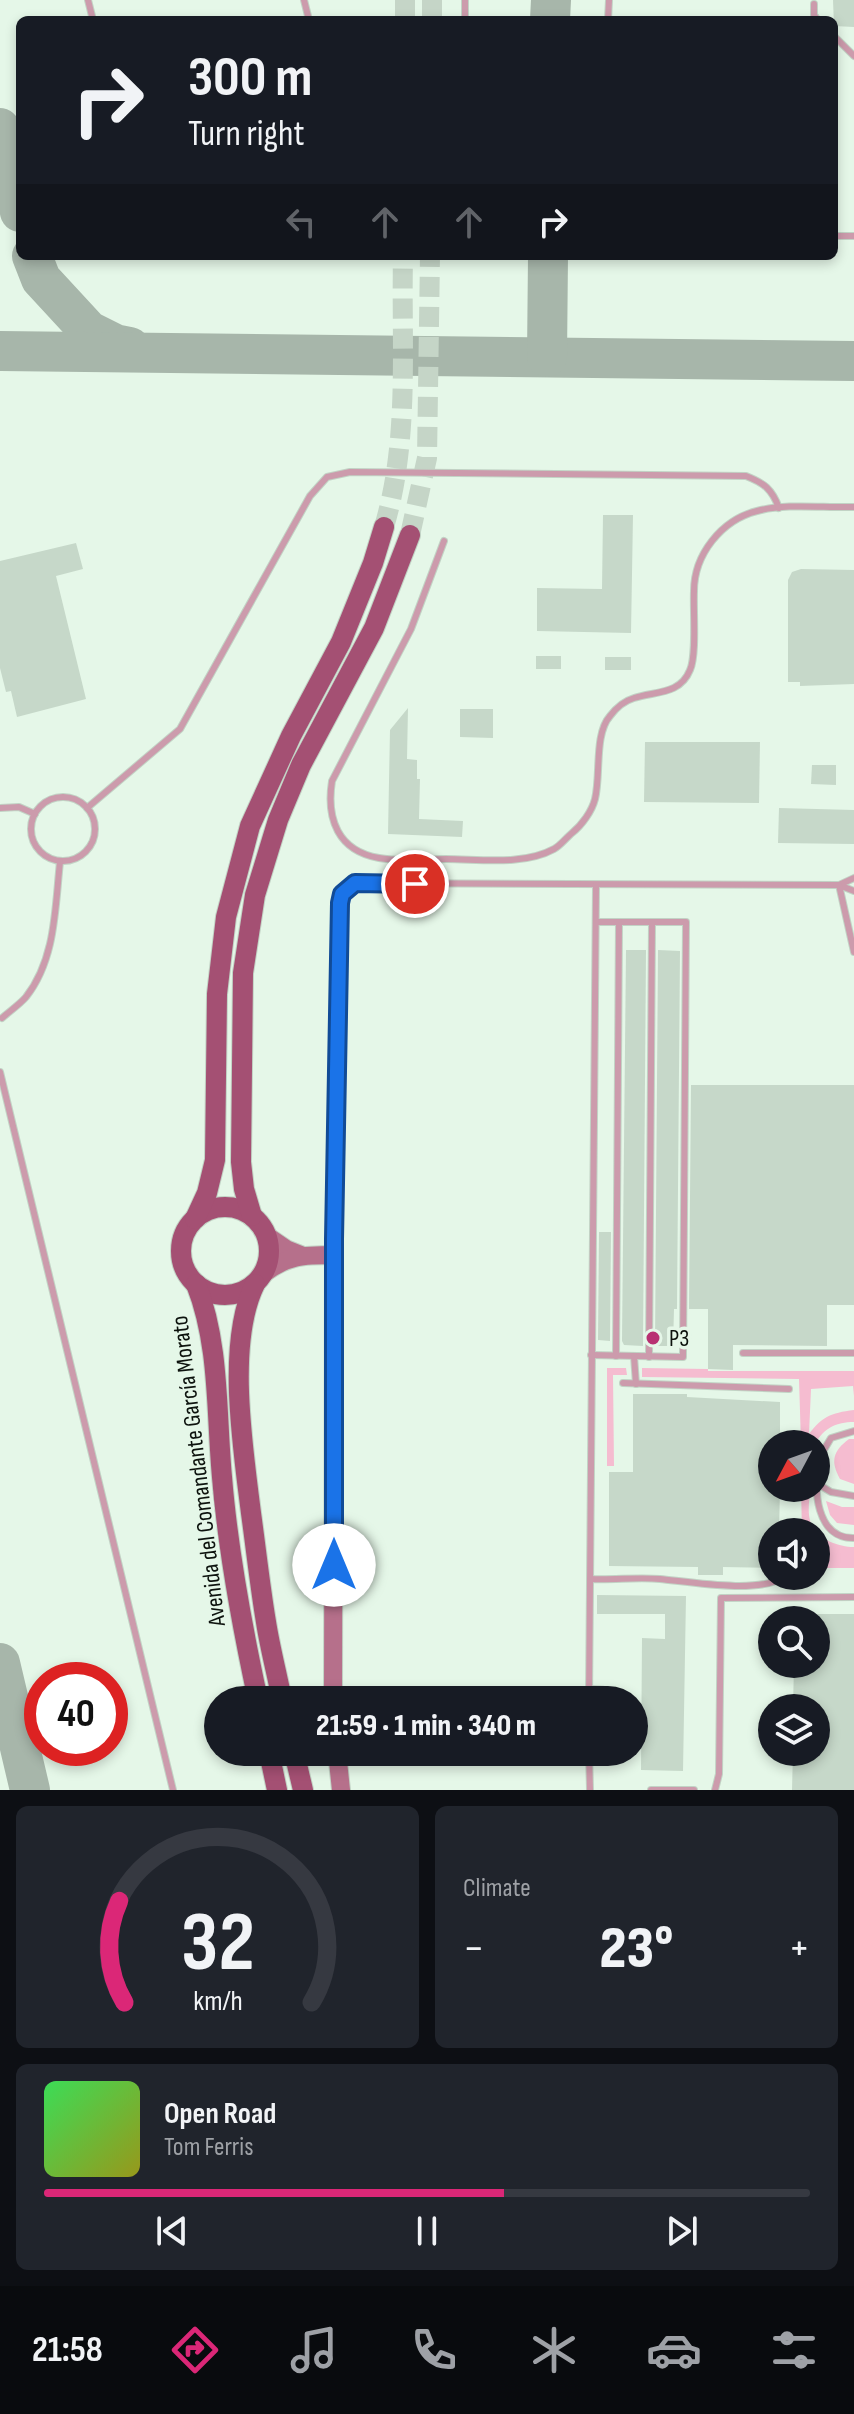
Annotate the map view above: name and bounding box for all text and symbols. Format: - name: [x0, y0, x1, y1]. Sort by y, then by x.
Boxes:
- text: 300 m: [188, 45, 312, 112]
- icon: right: [56, 48, 160, 152]
- text: Turn right: [188, 113, 305, 156]
- icon: left: [279, 200, 323, 244]
- icon: ahead: [363, 200, 407, 244]
- icon: ahead: [447, 200, 491, 244]
- icon: right: [531, 200, 575, 244]
- pin: [381, 850, 449, 918]
- icon: arrive: [393, 862, 437, 906]
- street label: Avenida del Comandante García Morato: [165, 1314, 232, 1629]
- place label: P3: [669, 1324, 689, 1353]
- marker: P3: [644, 1329, 662, 1347]
- north arrow: [758, 1430, 830, 1502]
- map controls: [758, 1430, 830, 1766]
- button: sound: [758, 1518, 830, 1590]
- position arrow: [292, 1523, 376, 1607]
- button: search: [758, 1606, 830, 1678]
- speed limit sign: 40: [24, 1662, 128, 1766]
- button: layers: [758, 1694, 830, 1766]
- text: 21:59 · 1 min · 340 m: [316, 1708, 536, 1744]
- text: Climate: [463, 1873, 531, 1904]
- text: 32: [181, 1894, 254, 1994]
- text: 23°: [600, 1913, 673, 1985]
- text: −: [463, 1922, 485, 1975]
- text: +: [788, 1922, 810, 1975]
- text: km/h: [193, 1984, 242, 2019]
- text: Open Road: [164, 2096, 276, 2132]
- text: Tom Ferris: [164, 2132, 254, 2163]
- icon: previous: [150, 2209, 194, 2253]
- icon: pause: [405, 2209, 449, 2253]
- icon: next: [660, 2209, 704, 2253]
- icon: directions: [167, 2322, 223, 2378]
- icon: music: [286, 2322, 342, 2378]
- icon: phone: [406, 2322, 462, 2378]
- icon: climate: [526, 2322, 582, 2378]
- icon: car: [646, 2322, 702, 2378]
- icon: filters: [766, 2322, 822, 2378]
- text: 21:58: [32, 2329, 103, 2372]

